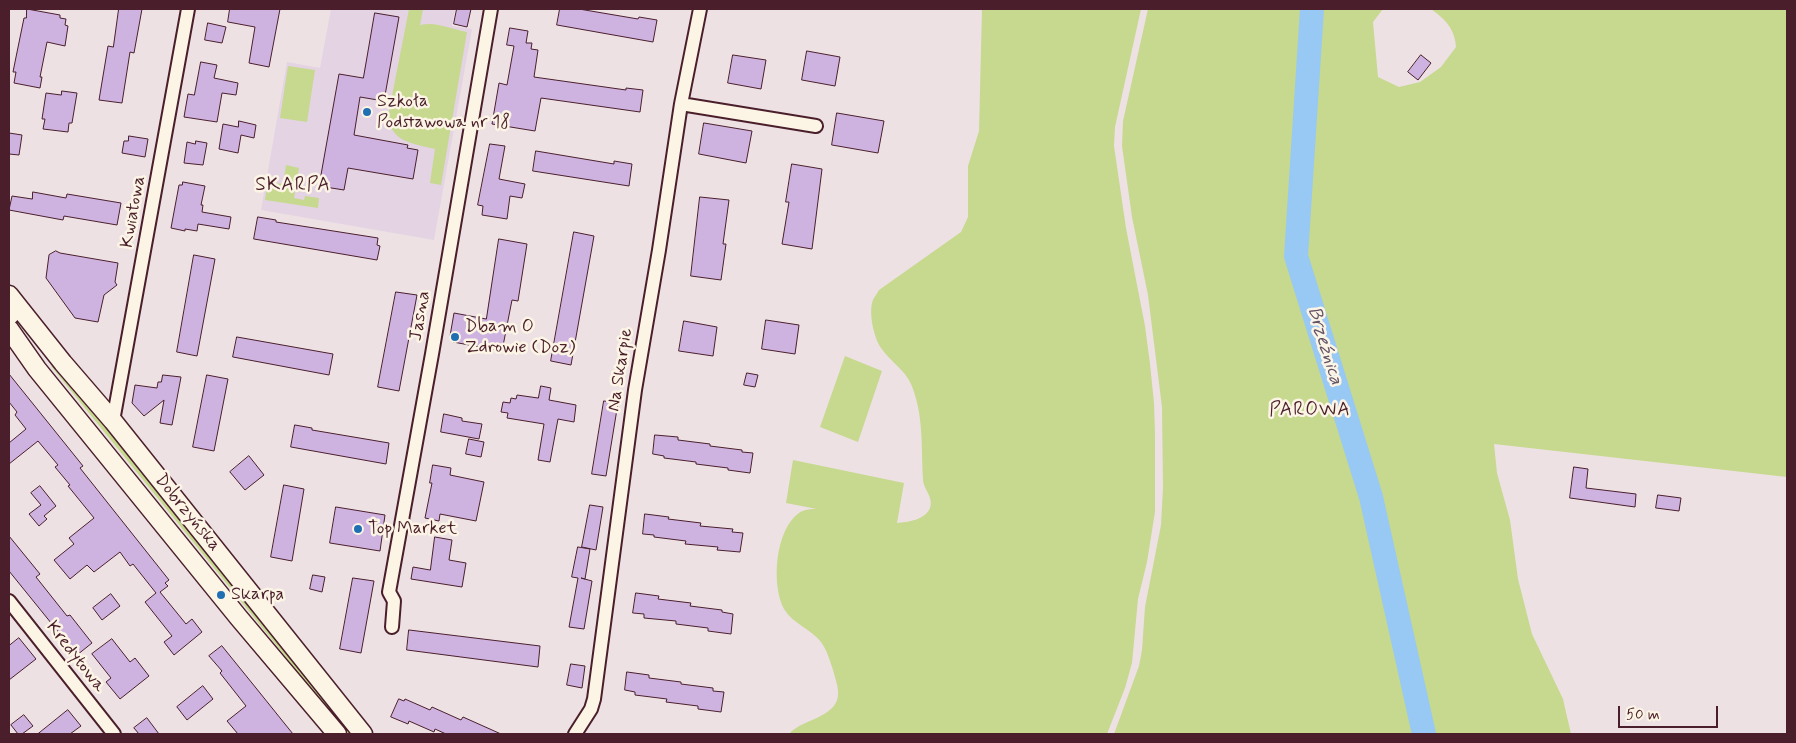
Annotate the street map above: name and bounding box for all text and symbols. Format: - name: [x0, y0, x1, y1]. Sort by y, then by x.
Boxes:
- place label: Szkoła Podstawowa nr 18: [377, 91, 510, 134]
- marker: Szkoła Podstawowa nr 18: [361, 106, 373, 118]
- street label: Kwiatowa: [117, 174, 151, 250]
- district label: SKARPA: [254, 175, 332, 197]
- street label: Jasna: [406, 289, 436, 343]
- water label: Brzeźnica: [1301, 304, 1347, 388]
- place label: Dbam O Zdrowie (Doz): [465, 316, 575, 358]
- street label: Na Skarpie: [604, 327, 638, 413]
- marker: Dbam O Zdrowie (Doz): [449, 331, 461, 343]
- district label: PAROWA: [1270, 400, 1350, 422]
- street label: Dobrzyńska: [149, 470, 225, 556]
- place label: Top Market: [368, 518, 457, 540]
- marker: Top Market: [352, 523, 364, 535]
- place label: Skarpa: [231, 584, 284, 606]
- marker: Skarpa: [215, 589, 227, 601]
- street label: Kredytowa: [41, 617, 109, 697]
- scale bar: [1621, 696, 1721, 728]
- text: 50 m: [1626, 705, 1660, 725]

